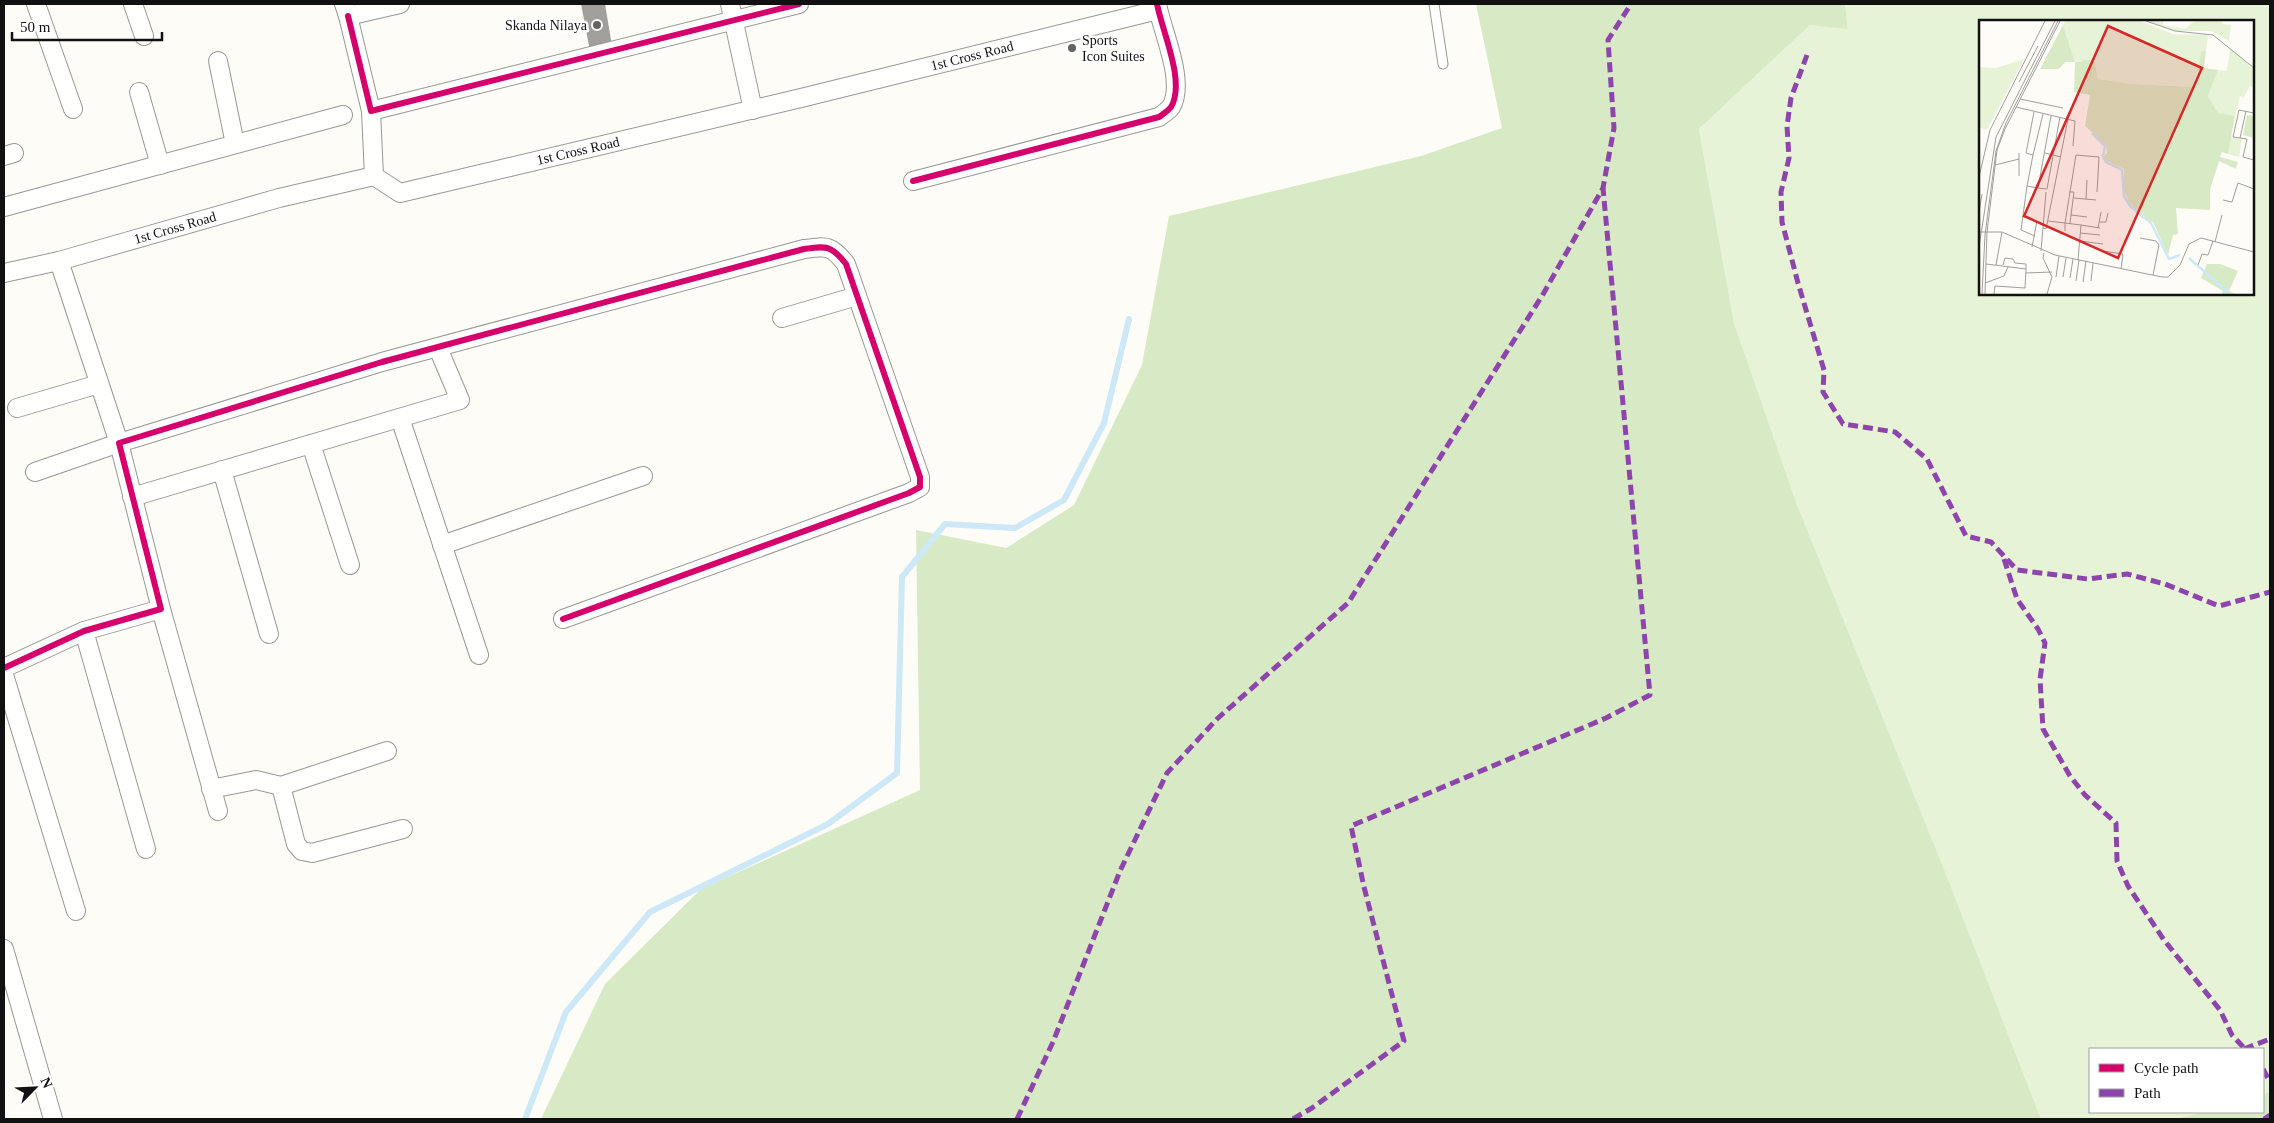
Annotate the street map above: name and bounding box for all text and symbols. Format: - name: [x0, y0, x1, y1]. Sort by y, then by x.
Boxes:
- scale bar: [12, 10, 162, 42]
- place label: Skanda Nilaya: [505, 18, 588, 33]
- text: 50 m: [20, 19, 51, 35]
- marker: Skanda Nilaya: [591, 19, 603, 31]
- inset map: [1979, 20, 2254, 295]
- place label: Sports Icon Suites: [1082, 33, 1145, 64]
- street label: 1st Cross Road: [929, 38, 1015, 74]
- marker: Sports Icon Suites: [1066, 42, 1078, 54]
- street label: 1st Cross Road: [535, 134, 621, 168]
- street label: 1st Cross Road: [132, 209, 218, 247]
- legend: [2089, 1048, 2264, 1113]
- text: Cycle path: [2134, 1060, 2199, 1076]
- north arrow: [10, 1063, 60, 1113]
- text: N: [38, 1075, 55, 1091]
- text: Path: [2134, 1085, 2161, 1101]

